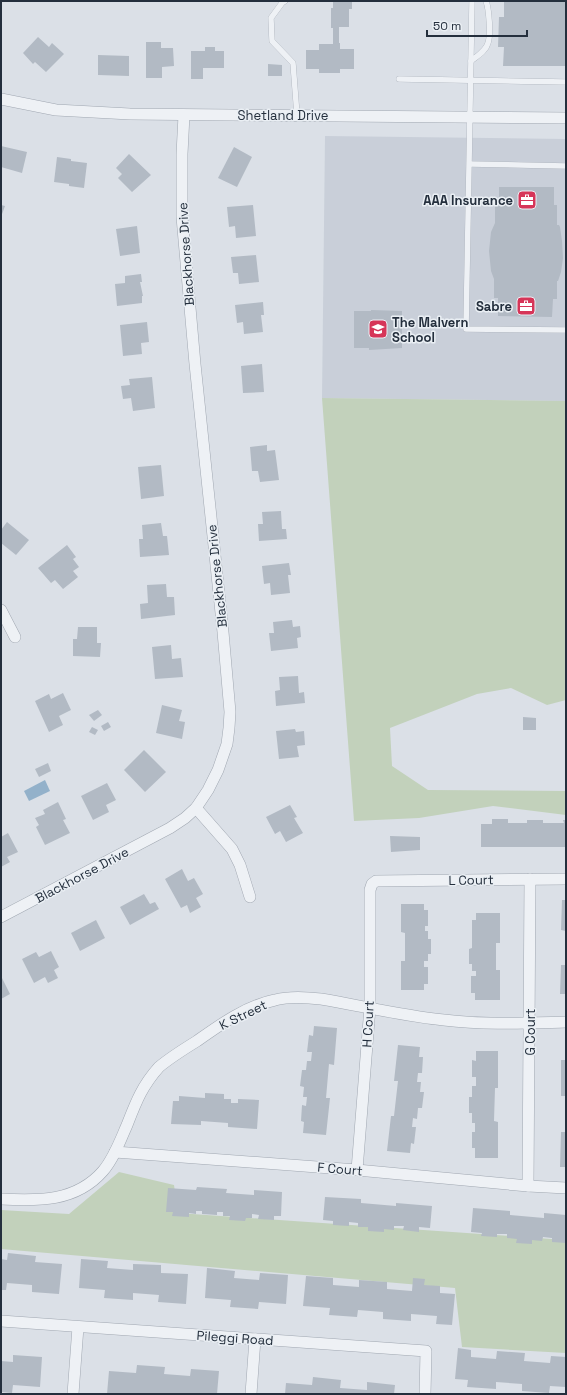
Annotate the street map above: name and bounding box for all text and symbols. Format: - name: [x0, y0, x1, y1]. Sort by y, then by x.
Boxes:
- scale bar: [427, 12, 527, 38]
- text: 50 m: [433, 18, 461, 34]
- street label: Shetland Drive: [238, 107, 328, 124]
- office icon: AAA Insurance: [516, 189, 538, 211]
- place label: AAA Insurance: [423, 192, 513, 209]
- street label: Blackhorse Drive: [174, 202, 198, 306]
- office icon: Sabre: [515, 295, 537, 317]
- place label: Sabre: [476, 298, 512, 315]
- place label: The Malvern School: [392, 314, 469, 346]
- school or university icon: The Malvern School: [367, 318, 389, 340]
- street label: Blackhorse Drive: [203, 524, 231, 628]
- street label: Blackhorse Drive: [32, 843, 132, 907]
- street label: L Court: [448, 871, 494, 889]
- street label: K Street: [216, 996, 270, 1034]
- street label: H Court: [358, 1000, 378, 1048]
- street label: G Court: [522, 1008, 539, 1056]
- street label: F Court: [317, 1159, 363, 1179]
- street label: Pileggi Road: [196, 1327, 274, 1349]

